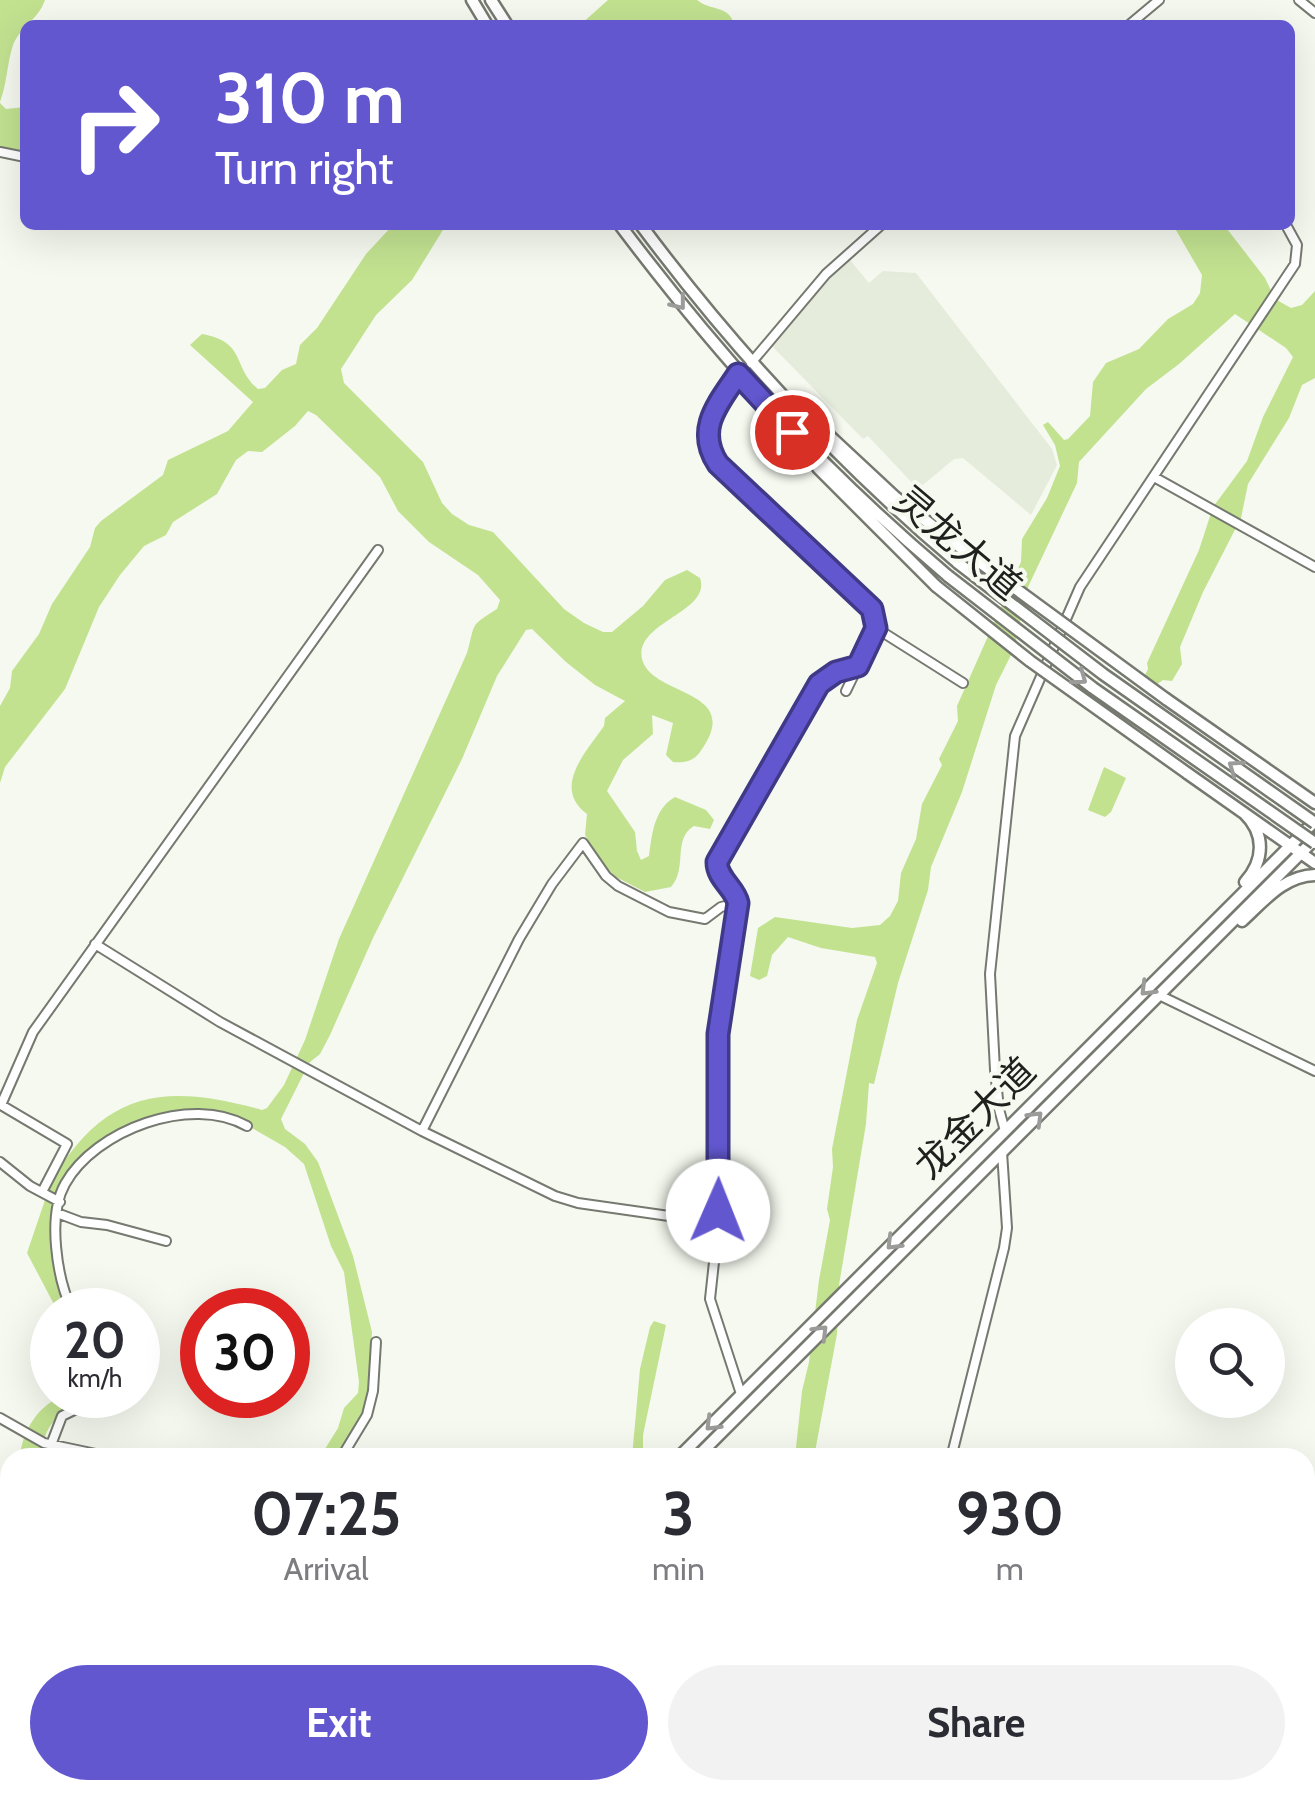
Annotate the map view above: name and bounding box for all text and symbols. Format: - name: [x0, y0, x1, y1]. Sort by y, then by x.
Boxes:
- text: 310 m: [215, 55, 405, 141]
- icon: right: [50, 60, 180, 190]
- text: Turn right: [215, 141, 394, 195]
- one-way arrow: [667, 292, 685, 310]
- pin: [750, 390, 835, 475]
- icon: arrive: [765, 405, 820, 460]
- street label: 灵龙大道: [885, 476, 1032, 609]
- one-way arrow: [1069, 666, 1087, 684]
- one-way arrow: [1228, 761, 1246, 779]
- one-way arrow: [1141, 977, 1159, 995]
- street label: 龙金大道: [904, 1047, 1045, 1188]
- one-way arrow: [1024, 1112, 1042, 1130]
- position arrow: [666, 1159, 770, 1263]
- one-way arrow: [886, 1232, 904, 1250]
- speed limit sign: 30: [180, 1288, 310, 1418]
- map controls: [1175, 1308, 1285, 1418]
- button: search: [1175, 1308, 1285, 1418]
- text: 20: [64, 1310, 126, 1371]
- one-way arrow: [809, 1326, 827, 1344]
- text: km/h: [68, 1363, 122, 1393]
- one-way arrow: [705, 1412, 723, 1430]
- text: 07:25: [251, 1477, 401, 1550]
- text: 3: [662, 1477, 695, 1550]
- text: 930: [956, 1477, 1064, 1550]
- text: Arrival: [283, 1549, 369, 1588]
- text: min: [652, 1549, 705, 1588]
- text: m: [996, 1549, 1024, 1588]
- button: Exit: [30, 1665, 648, 1780]
- button: Share: [668, 1665, 1285, 1780]

